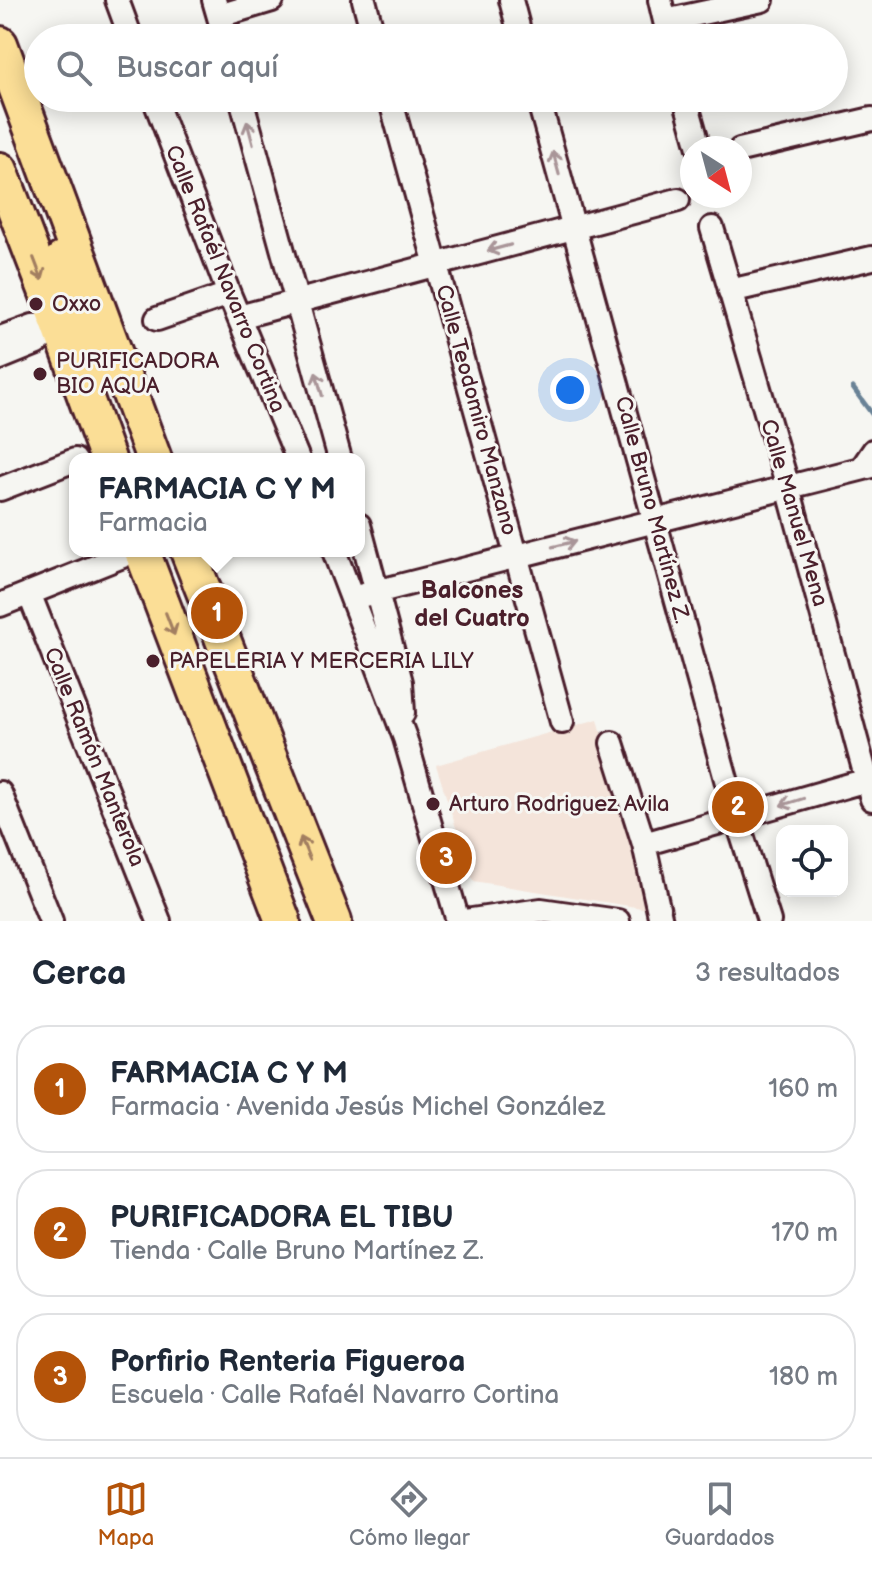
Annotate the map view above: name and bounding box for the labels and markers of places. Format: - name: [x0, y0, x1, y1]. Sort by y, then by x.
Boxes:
- place label: Oxxo: [52, 291, 101, 318]
- marker: Oxxo: [27, 295, 45, 313]
- place label: PURIFICADORA BIO AQUA: [56, 348, 220, 400]
- marker: PURIFICADORA BIO AQUA: [31, 365, 49, 383]
- pin: 1: [191, 583, 243, 643]
- place label: PAPELERIA Y MERCERIA LILY: [169, 648, 474, 675]
- marker: PAPELERIA Y MERCERIA LILY: [144, 652, 162, 670]
- pin: 2: [712, 777, 764, 837]
- place label: Arturo Rodriguez Avila: [449, 791, 670, 818]
- marker: Arturo Rodriguez Avila: [424, 795, 442, 813]
- pin: 3: [420, 828, 472, 888]

